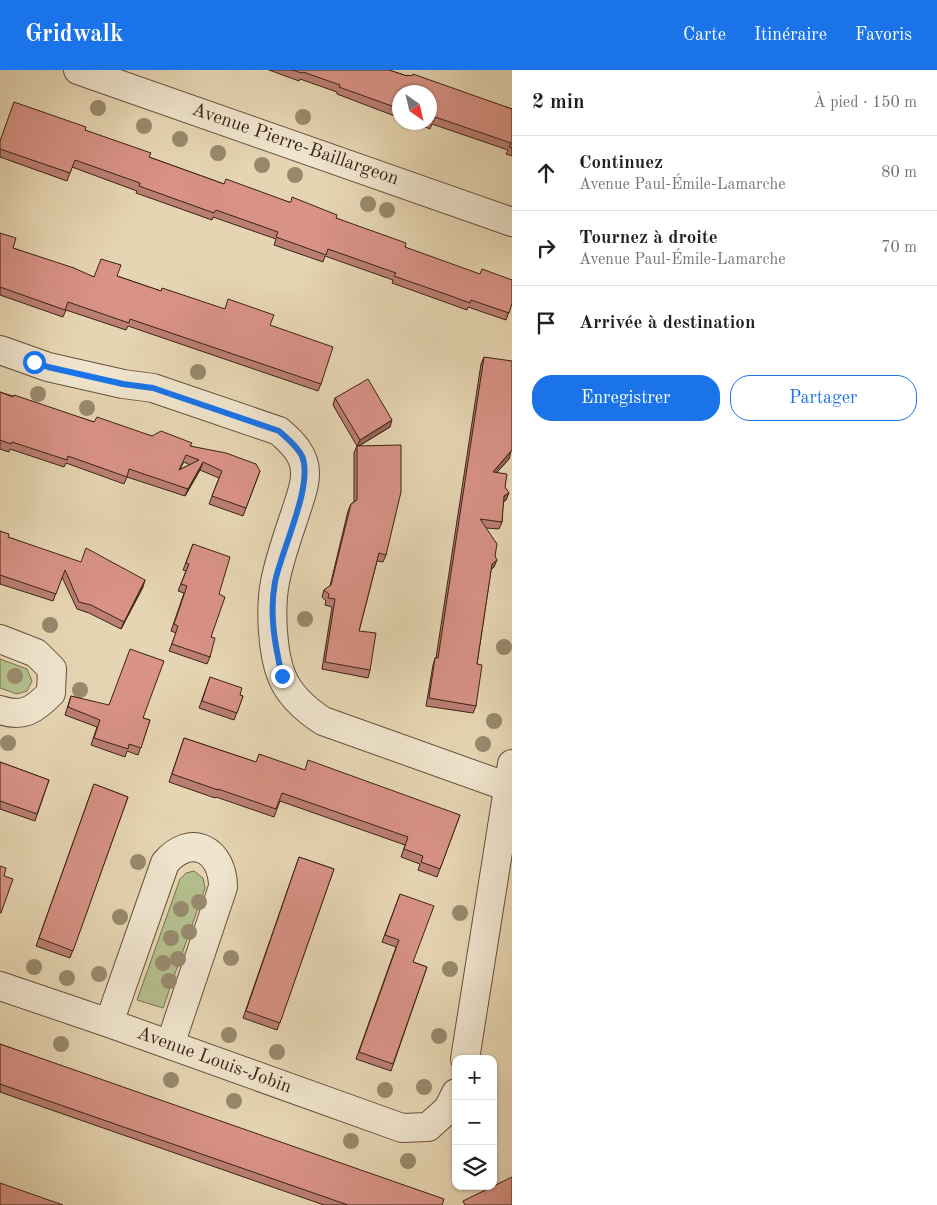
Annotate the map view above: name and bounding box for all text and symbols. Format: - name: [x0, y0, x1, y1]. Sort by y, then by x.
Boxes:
- text: Gridwalk: [25, 23, 123, 47]
- text: Carte: [683, 26, 726, 44]
- text: Itinéraire: [754, 26, 827, 44]
- text: Favoris: [855, 26, 912, 44]
- north arrow: [392, 85, 437, 130]
- text: 2 min: [532, 92, 585, 113]
- text: À pied · 150 m: [814, 95, 917, 111]
- street label: Avenue Pierre-Baillargeon: [189, 101, 401, 189]
- text: Continuez: [579, 154, 663, 173]
- icon: ahead: [532, 159, 560, 187]
- text: 80 m: [881, 165, 917, 181]
- text: Avenue Paul-Émile-Lamarche: [579, 177, 786, 193]
- text: Tournez à droite: [579, 229, 718, 248]
- icon: right: [532, 234, 560, 262]
- text: 70 m: [881, 240, 917, 256]
- text: Avenue Paul-Émile-Lamarche: [579, 252, 786, 268]
- icon: arrive: [532, 309, 560, 337]
- text: Arrivée à destination: [579, 314, 755, 333]
- route start: [23, 351, 46, 374]
- button: Enregistrer: [532, 375, 720, 421]
- button: Partager: [730, 375, 917, 421]
- route end: [271, 665, 294, 688]
- street label: Avenue Louis-Jobin: [134, 1024, 294, 1098]
- map controls: [452, 1055, 497, 1190]
- button: +: [452, 1055, 497, 1100]
- button: −: [452, 1100, 497, 1145]
- button: layers: [452, 1145, 497, 1190]

